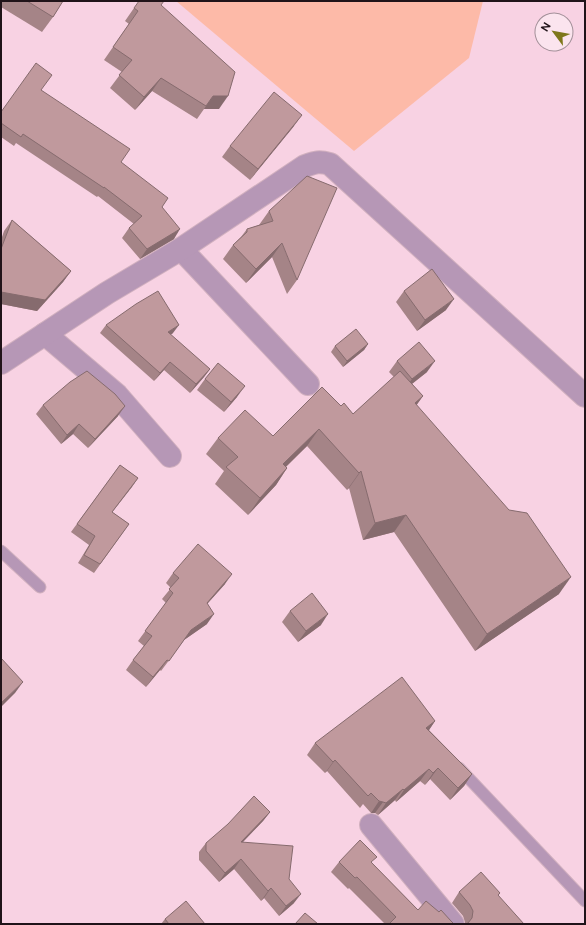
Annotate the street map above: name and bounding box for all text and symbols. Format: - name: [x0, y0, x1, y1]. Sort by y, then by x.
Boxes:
- north arrow: [534, 12, 574, 52]
- text: N: [538, 20, 554, 34]

